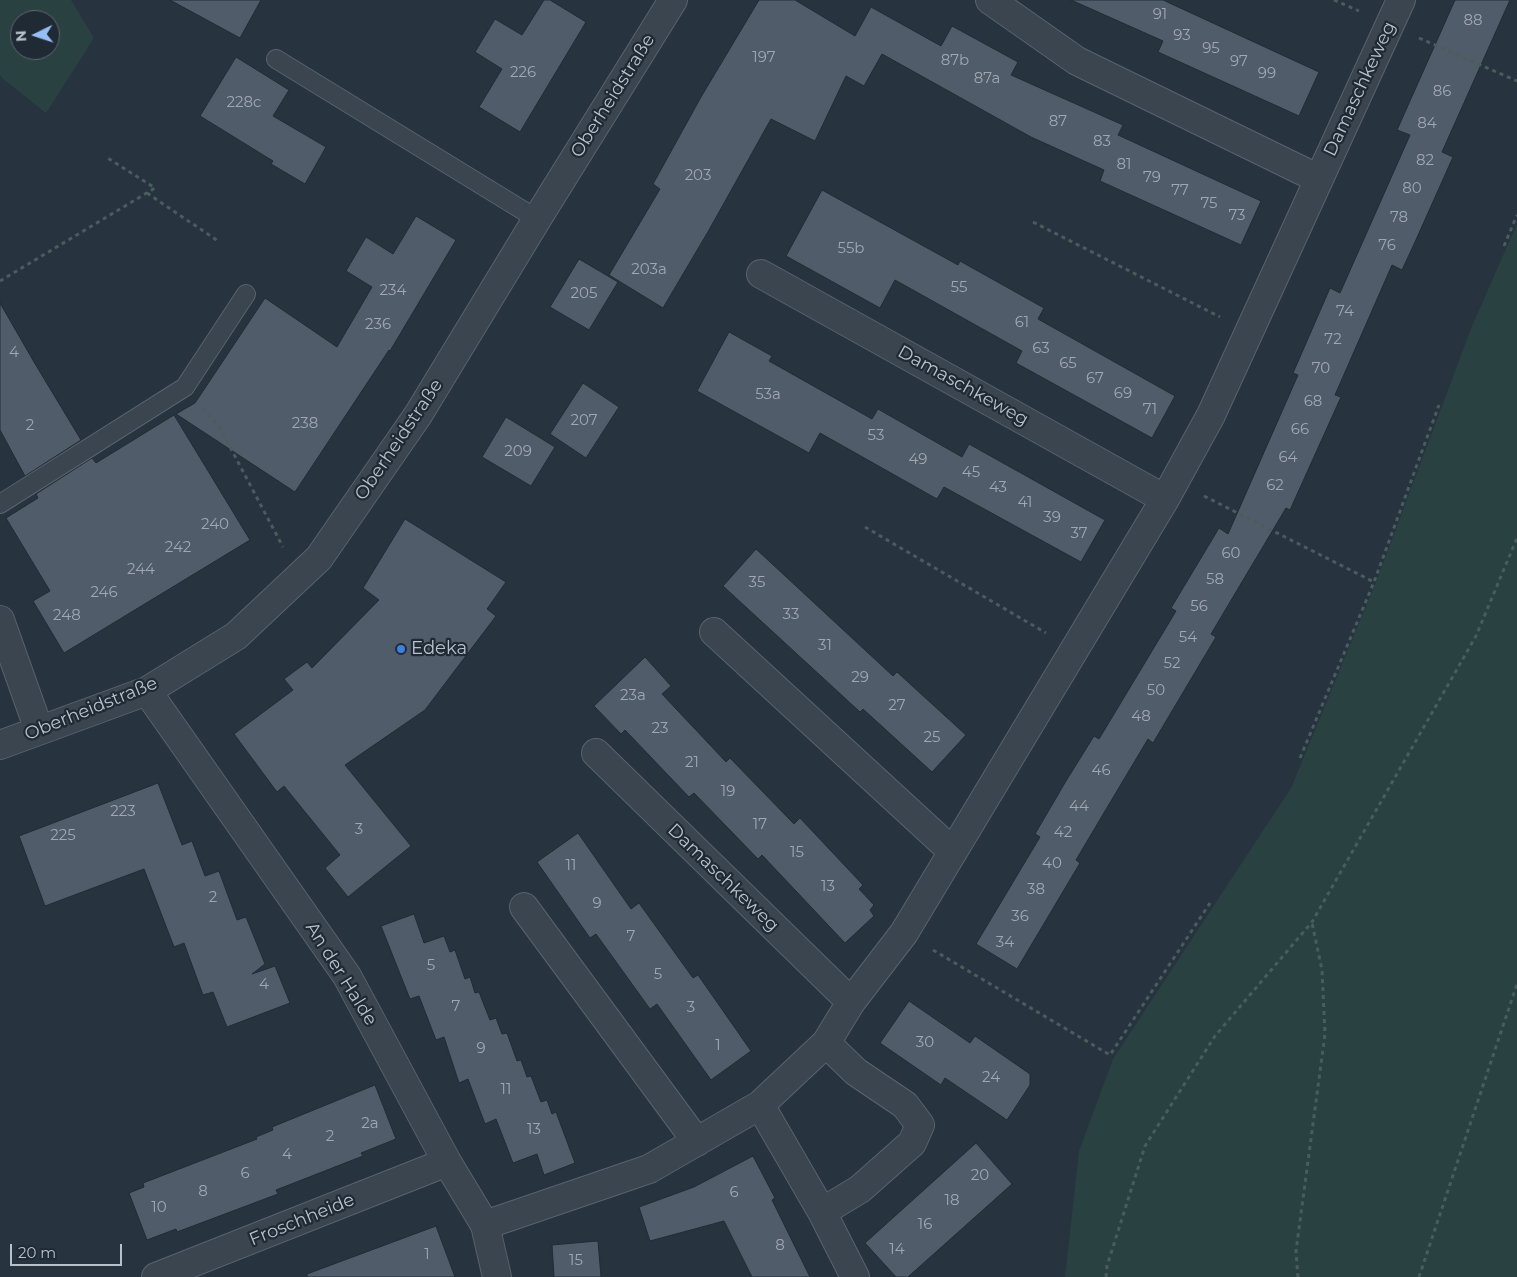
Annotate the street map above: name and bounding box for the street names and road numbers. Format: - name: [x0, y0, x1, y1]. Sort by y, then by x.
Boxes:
- street label: Damaschkeweg: [1319, 18, 1401, 160]
- street label: Oberheidstraße: [566, 30, 660, 162]
- street label: Damaschkeweg: [894, 341, 1032, 431]
- street label: Oberheidstraße: [351, 375, 447, 505]
- street label: Oberheidstraße: [21, 672, 161, 746]
- street label: Damaschkeweg: [663, 820, 783, 936]
- street label: An der Halde: [301, 918, 381, 1030]
- street label: Froschheide: [246, 1189, 358, 1251]

